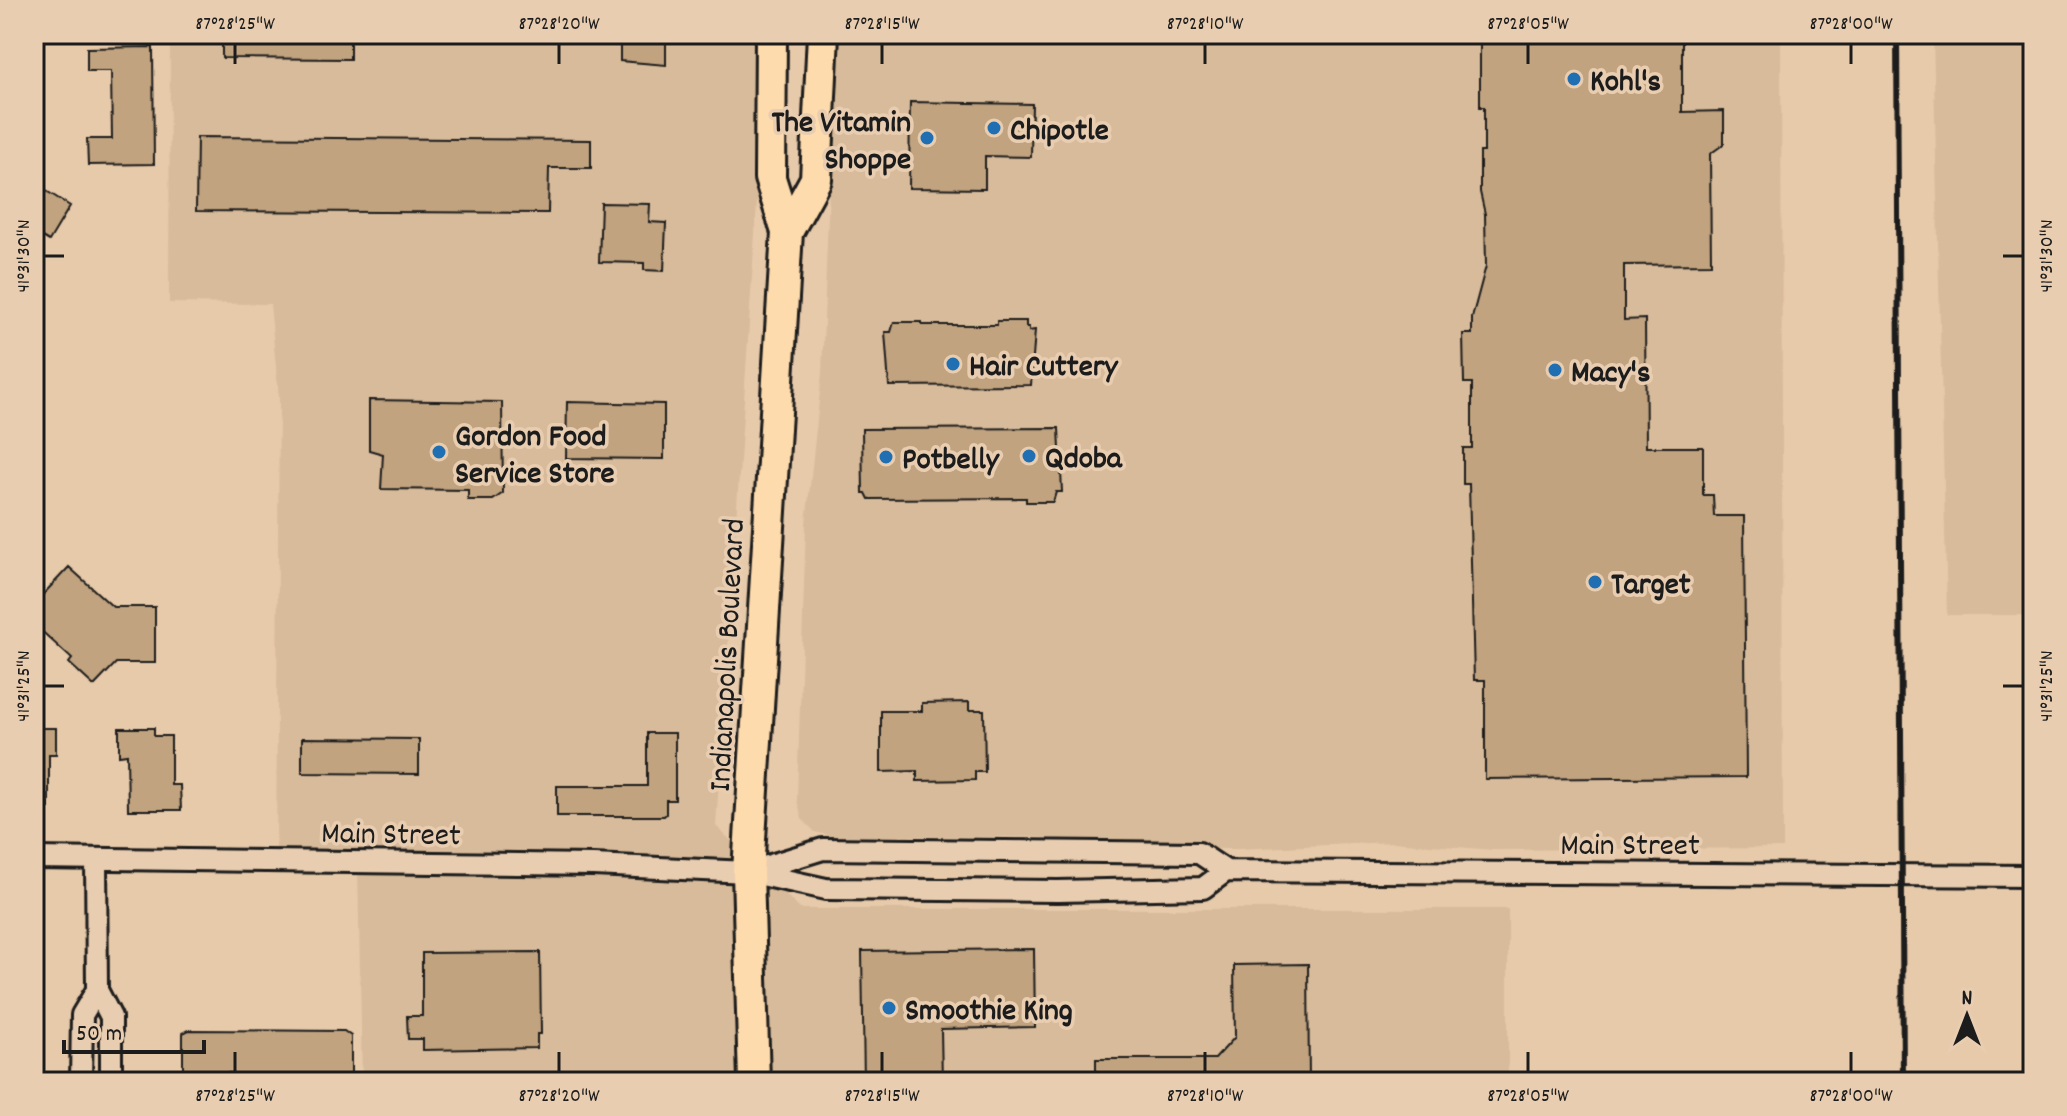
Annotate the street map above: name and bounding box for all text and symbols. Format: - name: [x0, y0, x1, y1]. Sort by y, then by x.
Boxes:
- text: 87°28'25"W: [195, 11, 275, 39]
- text: 87°28'20"W: [518, 11, 600, 39]
- text: 87°28'15"W: [844, 11, 920, 39]
- text: 87°28'10"W: [1167, 11, 1244, 39]
- text: 87°28'05"W: [1487, 11, 1569, 39]
- text: 87°28'00"W: [1809, 11, 1893, 39]
- place label: Kohl's: [1590, 61, 1661, 107]
- marker: Kohl's: [1565, 70, 1583, 88]
- place label: The Vitamin Shoppe: [771, 102, 911, 185]
- place label: Chipotle: [1010, 110, 1109, 156]
- marker: Chipotle: [985, 119, 1003, 137]
- marker: The Vitamin Shoppe: [918, 129, 936, 147]
- text: 41°31'30"N: [11, 219, 39, 293]
- text: 41°31'30"N: [2034, 219, 2062, 293]
- place label: Hair Cuttery: [969, 346, 1119, 392]
- place label: Macy's: [1571, 352, 1650, 398]
- marker: Hair Cuttery: [944, 355, 962, 373]
- marker: Macy's: [1546, 361, 1564, 379]
- place label: Gordon Food Service Store: [455, 416, 615, 499]
- place label: Qdoba: [1045, 438, 1123, 484]
- place label: Potbelly: [902, 439, 1000, 485]
- marker: Gordon Food Service Store: [430, 443, 448, 461]
- marker: Qdoba: [1020, 447, 1038, 465]
- marker: Potbelly: [877, 448, 895, 466]
- street label: Indianapolis Boulevard: [700, 517, 760, 793]
- place label: Target: [1611, 564, 1691, 610]
- marker: Target: [1586, 573, 1604, 591]
- text: 41°31'25"N: [11, 650, 39, 722]
- text: 41°31'25"N: [2034, 650, 2062, 722]
- street label: Main Street: [321, 813, 461, 861]
- street label: Main Street: [1560, 825, 1700, 871]
- north arrow: [1927, 976, 2007, 1056]
- text: N: [1962, 984, 1973, 1015]
- place label: Smoothie King: [905, 990, 1073, 1036]
- marker: Smoothie King: [880, 999, 898, 1017]
- scale bar: [64, 1004, 204, 1054]
- text: 50 m: [76, 1018, 122, 1052]
- text: 87°28'25"W: [195, 1083, 275, 1111]
- text: 87°28'20"W: [518, 1083, 600, 1111]
- text: 87°28'15"W: [844, 1083, 920, 1111]
- text: 87°28'10"W: [1167, 1083, 1244, 1111]
- text: 87°28'05"W: [1487, 1083, 1569, 1111]
- text: 87°28'00"W: [1809, 1083, 1893, 1111]

